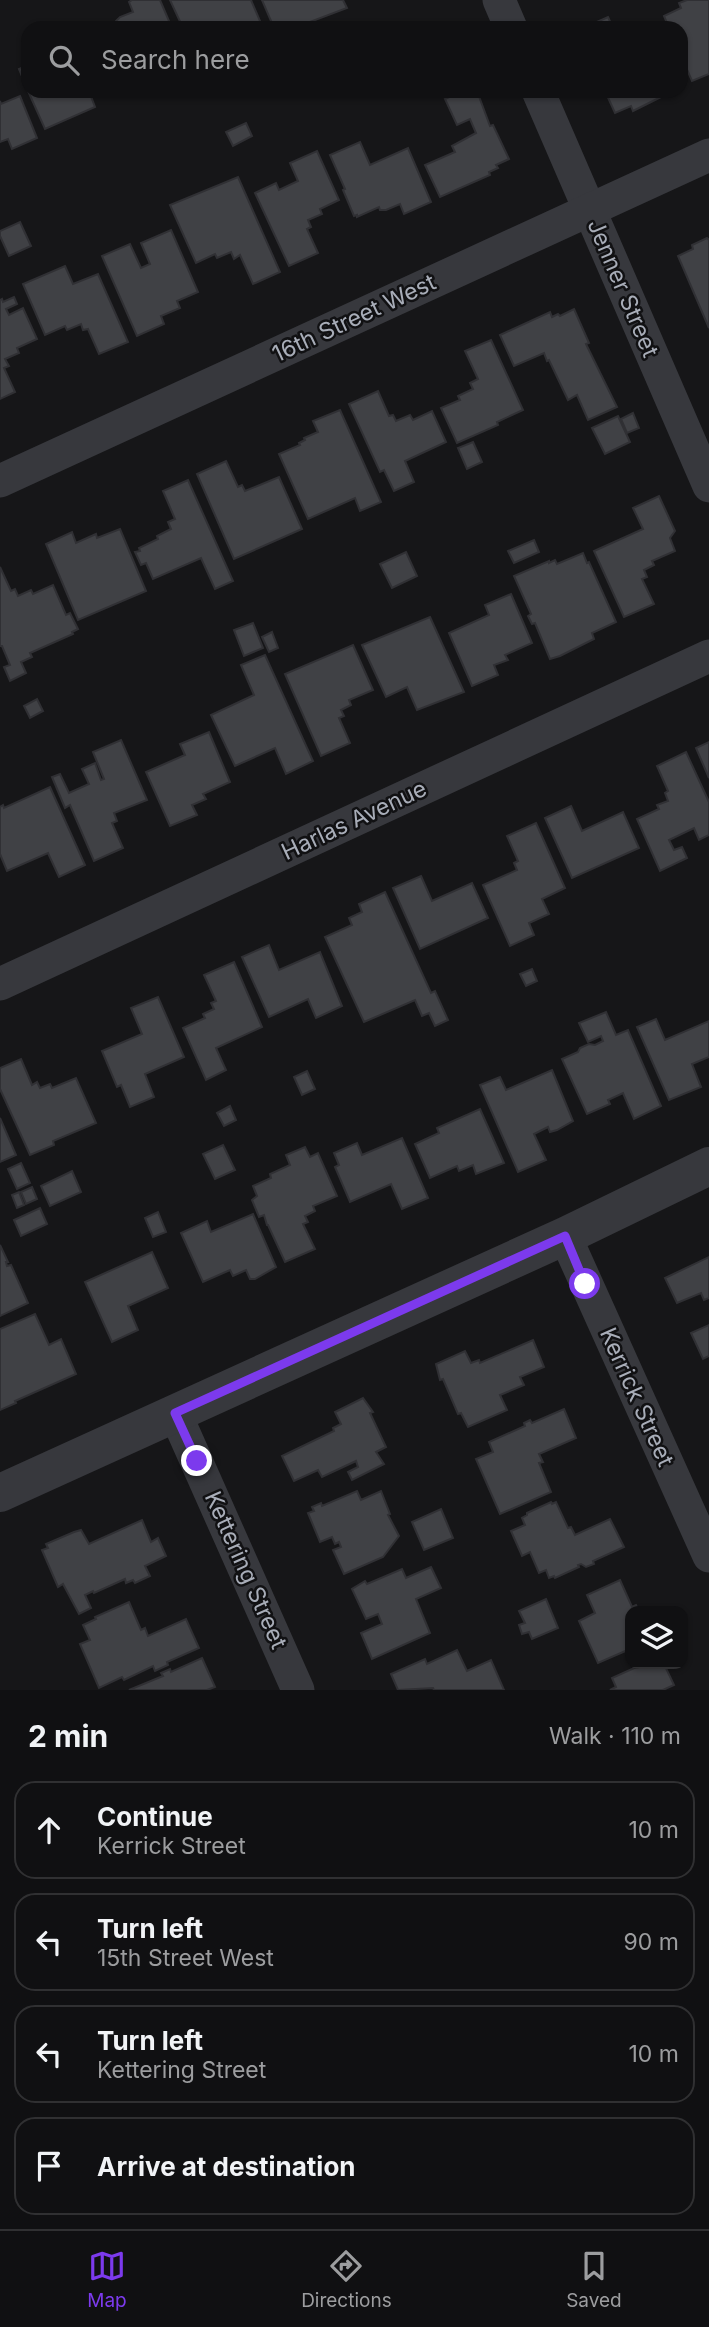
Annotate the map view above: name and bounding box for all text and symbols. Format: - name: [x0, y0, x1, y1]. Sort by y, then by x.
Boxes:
- search box: [21, 21, 688, 98]
- icon: search: [45, 41, 83, 79]
- text: Search here: [101, 44, 250, 75]
- street label: Jenner Street: [581, 215, 665, 362]
- street label: 16th Street West: [268, 268, 441, 368]
- street label: Harlas Avenue: [277, 774, 431, 866]
- route start: [569, 1268, 600, 1299]
- street label: Kerrick Street: [594, 1323, 680, 1471]
- route end: [181, 1445, 212, 1476]
- street label: Kettering Street: [199, 1487, 293, 1653]
- map controls: [625, 1606, 688, 1669]
- button: layers: [625, 1606, 688, 1669]
- text: 2 min: [28, 1718, 108, 1754]
- text: Walk · 110 m: [549, 1722, 681, 1750]
- text: Continue: [97, 1801, 213, 1832]
- icon: ahead: [30, 1811, 68, 1849]
- text: 10 m: [629, 1816, 679, 1844]
- text: Kerrick Street: [97, 1832, 246, 1860]
- text: Turn left: [97, 1913, 203, 1944]
- icon: left: [30, 1923, 68, 1961]
- text: 90 m: [624, 1928, 679, 1956]
- text: 15th Street West: [97, 1944, 274, 1972]
- text: Turn left: [97, 2025, 203, 2056]
- icon: left: [30, 2035, 68, 2073]
- text: 10 m: [629, 2040, 679, 2068]
- text: Kettering Street: [97, 2056, 266, 2084]
- icon: arrive: [30, 2147, 68, 2185]
- text: Arrive at destination: [97, 2151, 356, 2182]
- tab: Map: [87, 2247, 127, 2312]
- tab: Directions: [301, 2247, 392, 2312]
- tab: Saved: [566, 2247, 622, 2312]

